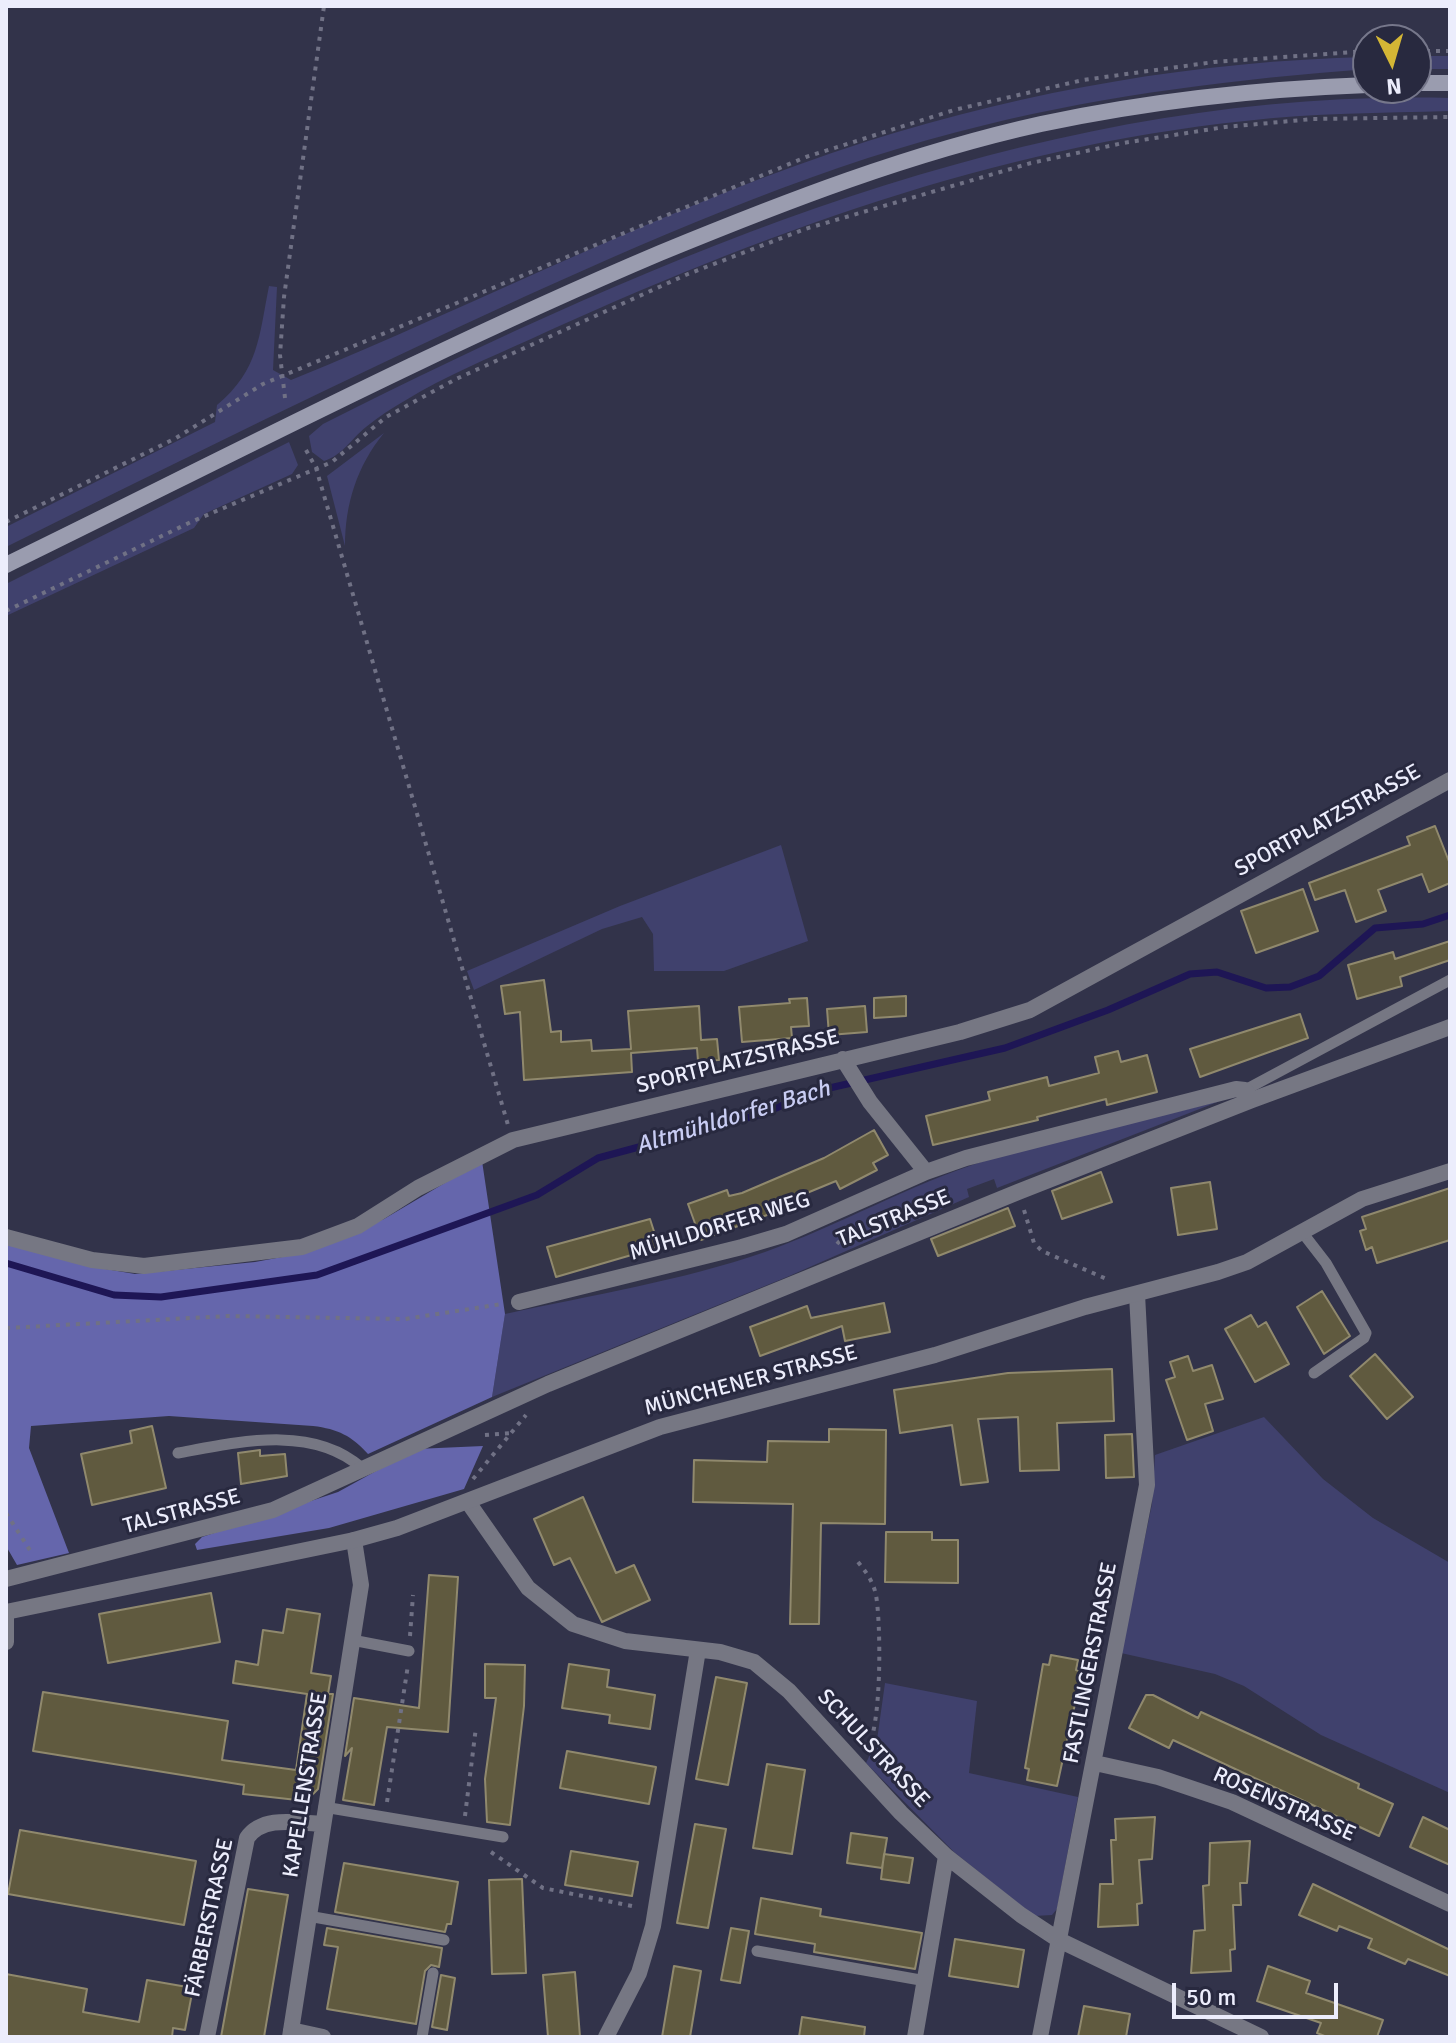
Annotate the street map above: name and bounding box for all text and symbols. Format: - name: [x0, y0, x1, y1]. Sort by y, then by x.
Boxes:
- north arrow: [1352, 24, 1432, 104]
- text: N: [1385, 72, 1403, 101]
- street label: SPORTPLATZSTRASSE: [1231, 759, 1425, 883]
- street label: SPORTPLATZSTRASSE: [634, 1024, 842, 1100]
- water label: Altmühldorfer Bach: [633, 1075, 833, 1161]
- street label: TALSTRASSE: [833, 1184, 955, 1254]
- street label: MÜHLDORFER WEG: [626, 1187, 814, 1267]
- street label: MÜNCHENER STRASSE: [642, 1340, 860, 1422]
- street label: TALSTRASSE: [121, 1484, 243, 1540]
- street label: FASTLINGERSTRASSE: [1059, 1560, 1123, 1766]
- street label: SCHULSTRASSE: [811, 1684, 935, 1814]
- street label: KAPELLENSTRASSE: [278, 1690, 334, 1880]
- street label: ROSENSTRASSE: [1209, 1762, 1359, 1848]
- street label: FÄRBERSTRASSE: [180, 1836, 240, 2000]
- scale bar: [1176, 1967, 1342, 2017]
- text: 50 m: [1186, 1982, 1236, 2012]

